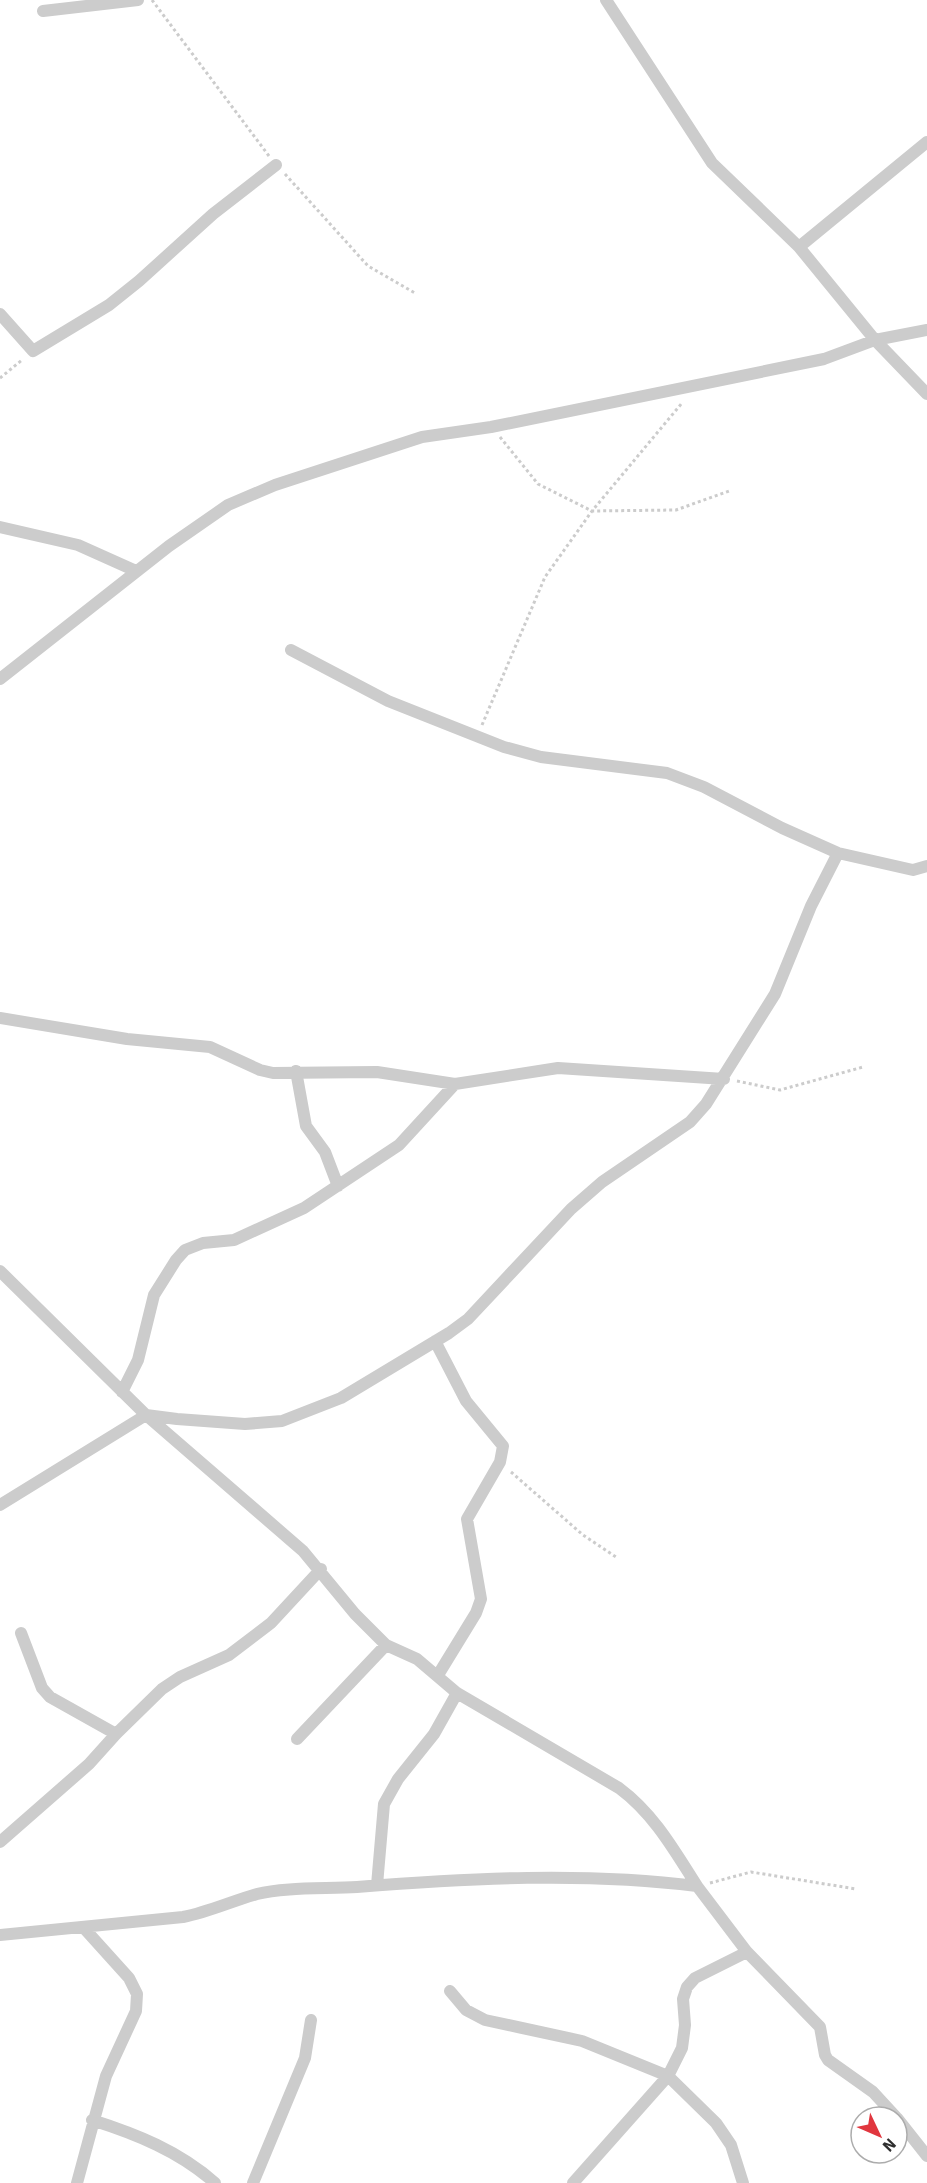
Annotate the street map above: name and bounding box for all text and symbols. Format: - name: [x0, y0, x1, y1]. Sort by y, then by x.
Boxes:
- north arrow: [849, 2105, 909, 2165]
- text: N: [878, 2134, 900, 2156]

